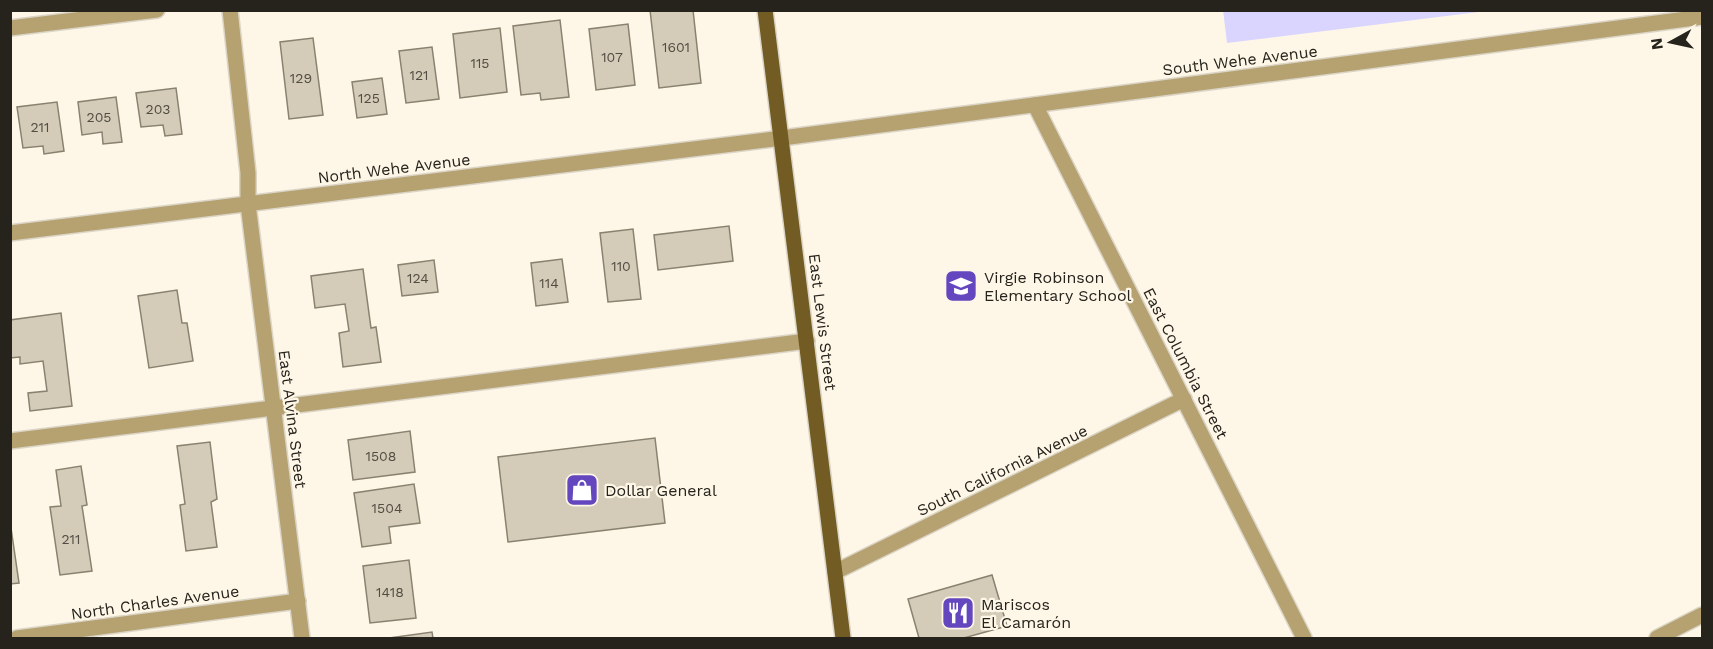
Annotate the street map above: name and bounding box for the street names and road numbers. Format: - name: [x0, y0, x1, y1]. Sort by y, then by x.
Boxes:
- street label: South Wehe Avenue: [1161, 42, 1319, 79]
- street label: North Wehe Avenue: [317, 150, 471, 187]
- street label: East Lewis Street: [805, 252, 840, 392]
- street label: East Columbia Street: [1139, 284, 1232, 442]
- street label: East Alvina Street: [275, 349, 310, 490]
- street label: South California Avenue: [914, 421, 1091, 520]
- street label: North Charles Avenue: [70, 581, 240, 624]

